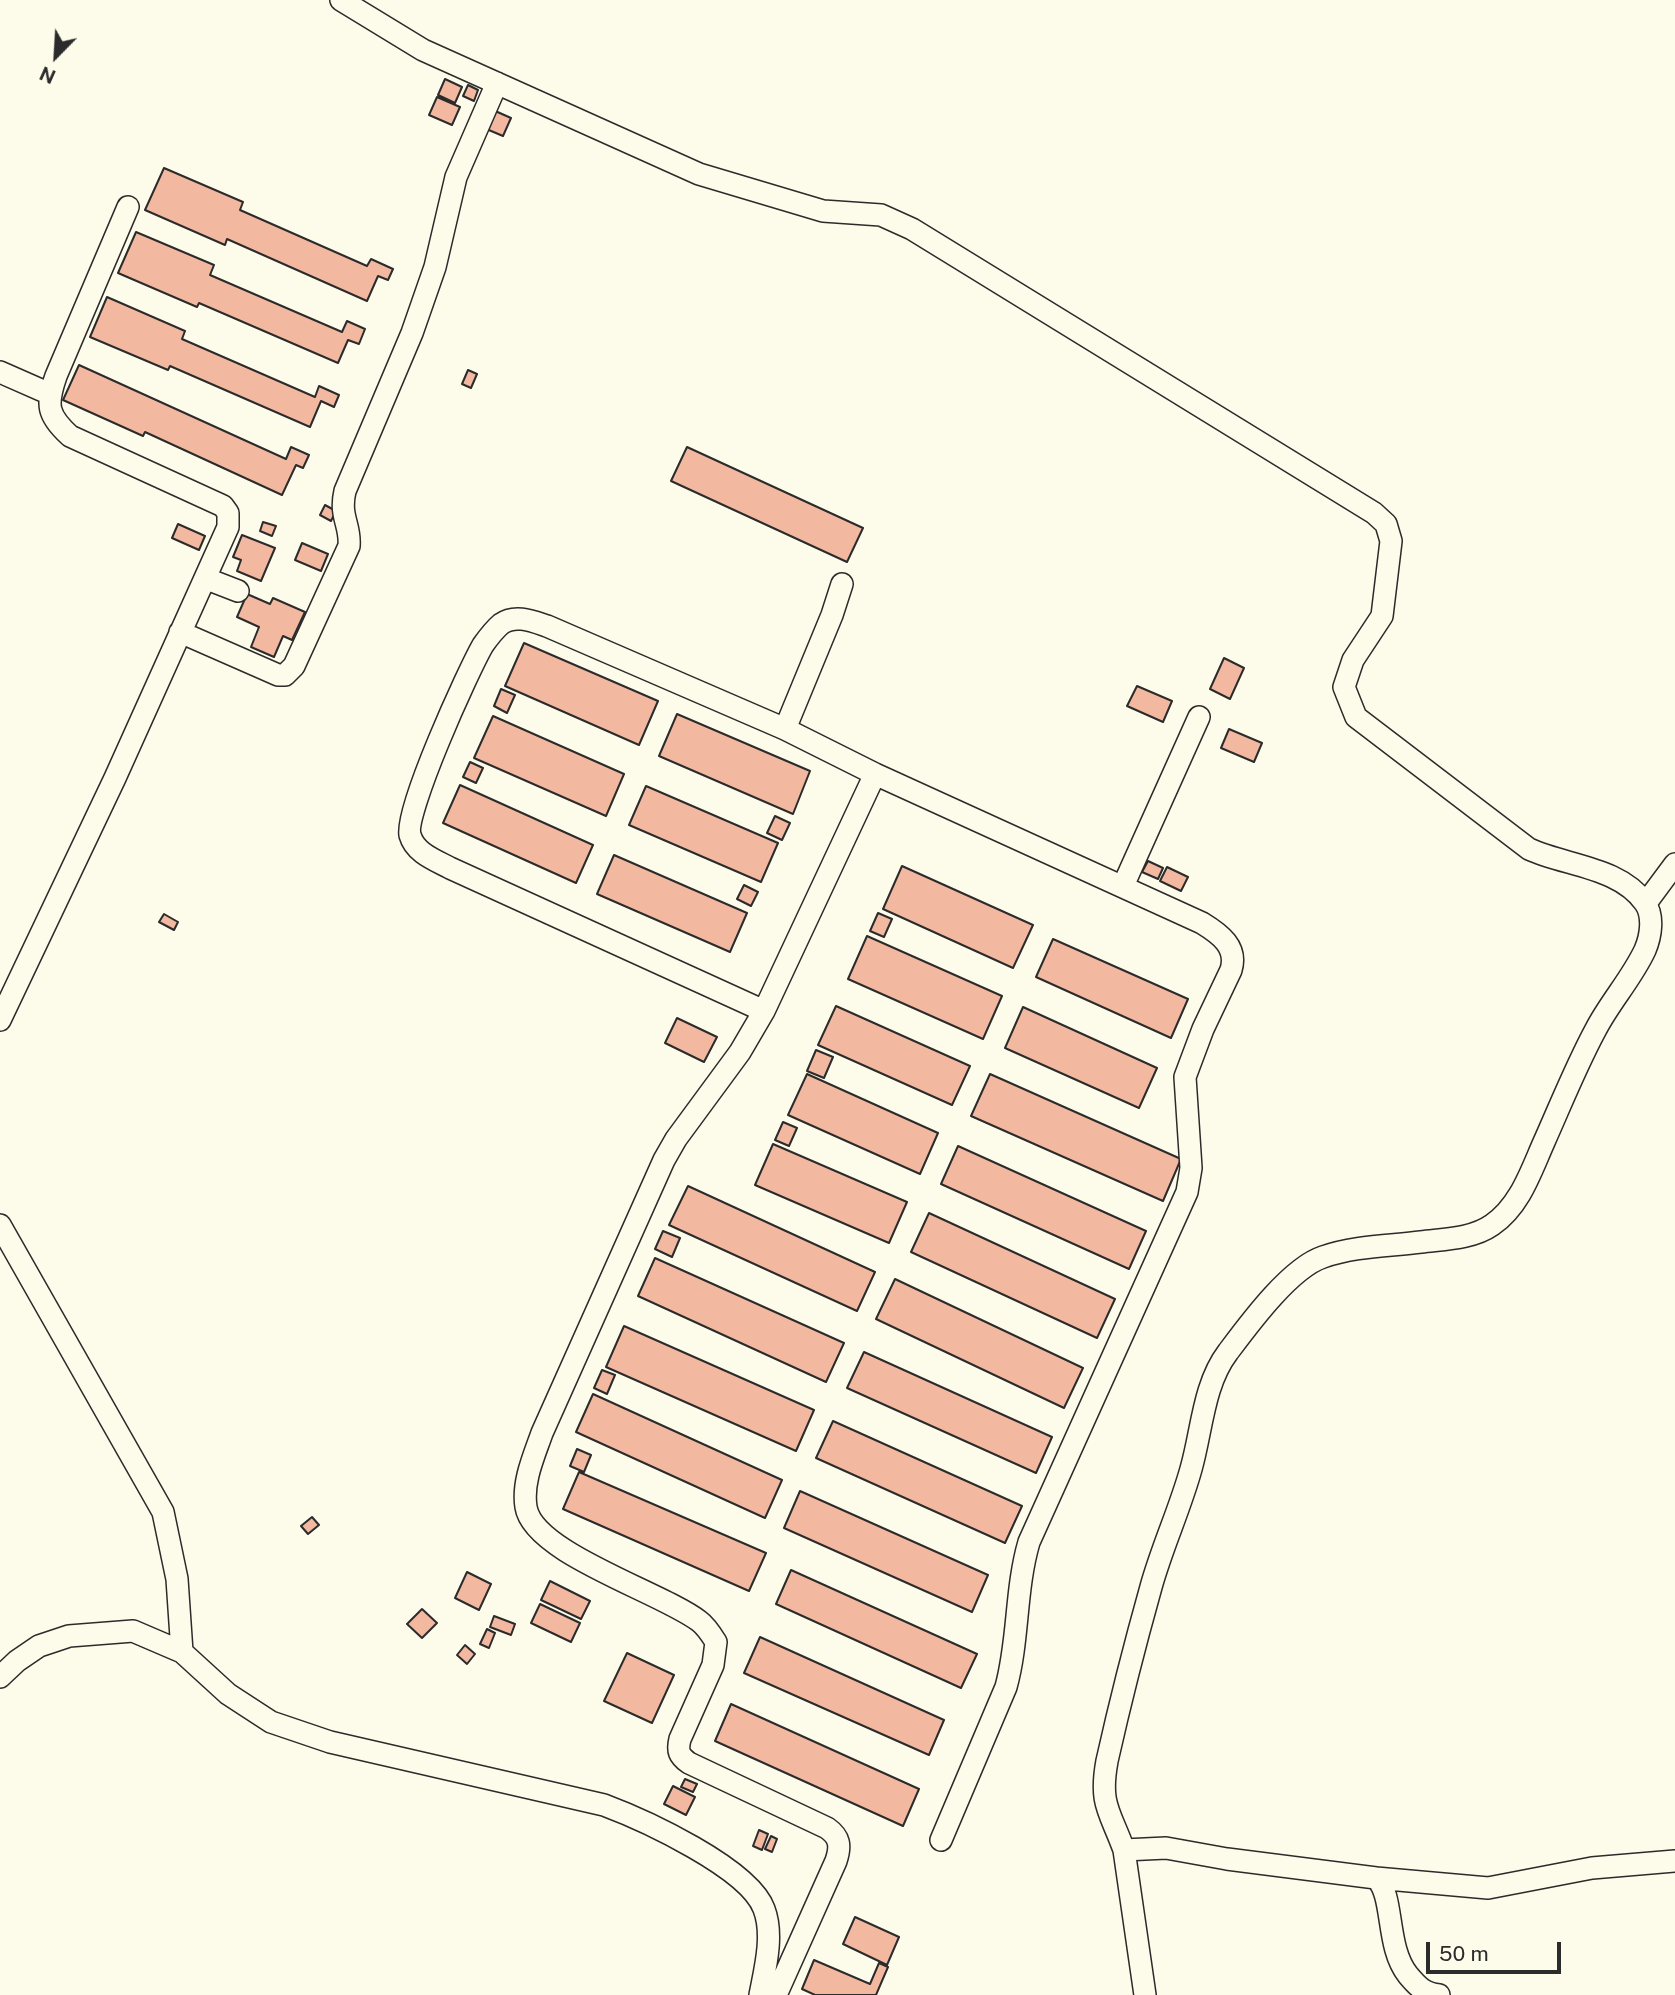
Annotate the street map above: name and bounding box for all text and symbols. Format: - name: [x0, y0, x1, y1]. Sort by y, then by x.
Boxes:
- north arrow: [21, 21, 91, 91]
- text: N: [36, 62, 59, 88]
- scale bar: [1430, 1928, 1565, 1972]
- text: 50 m: [1439, 1941, 1489, 1966]

